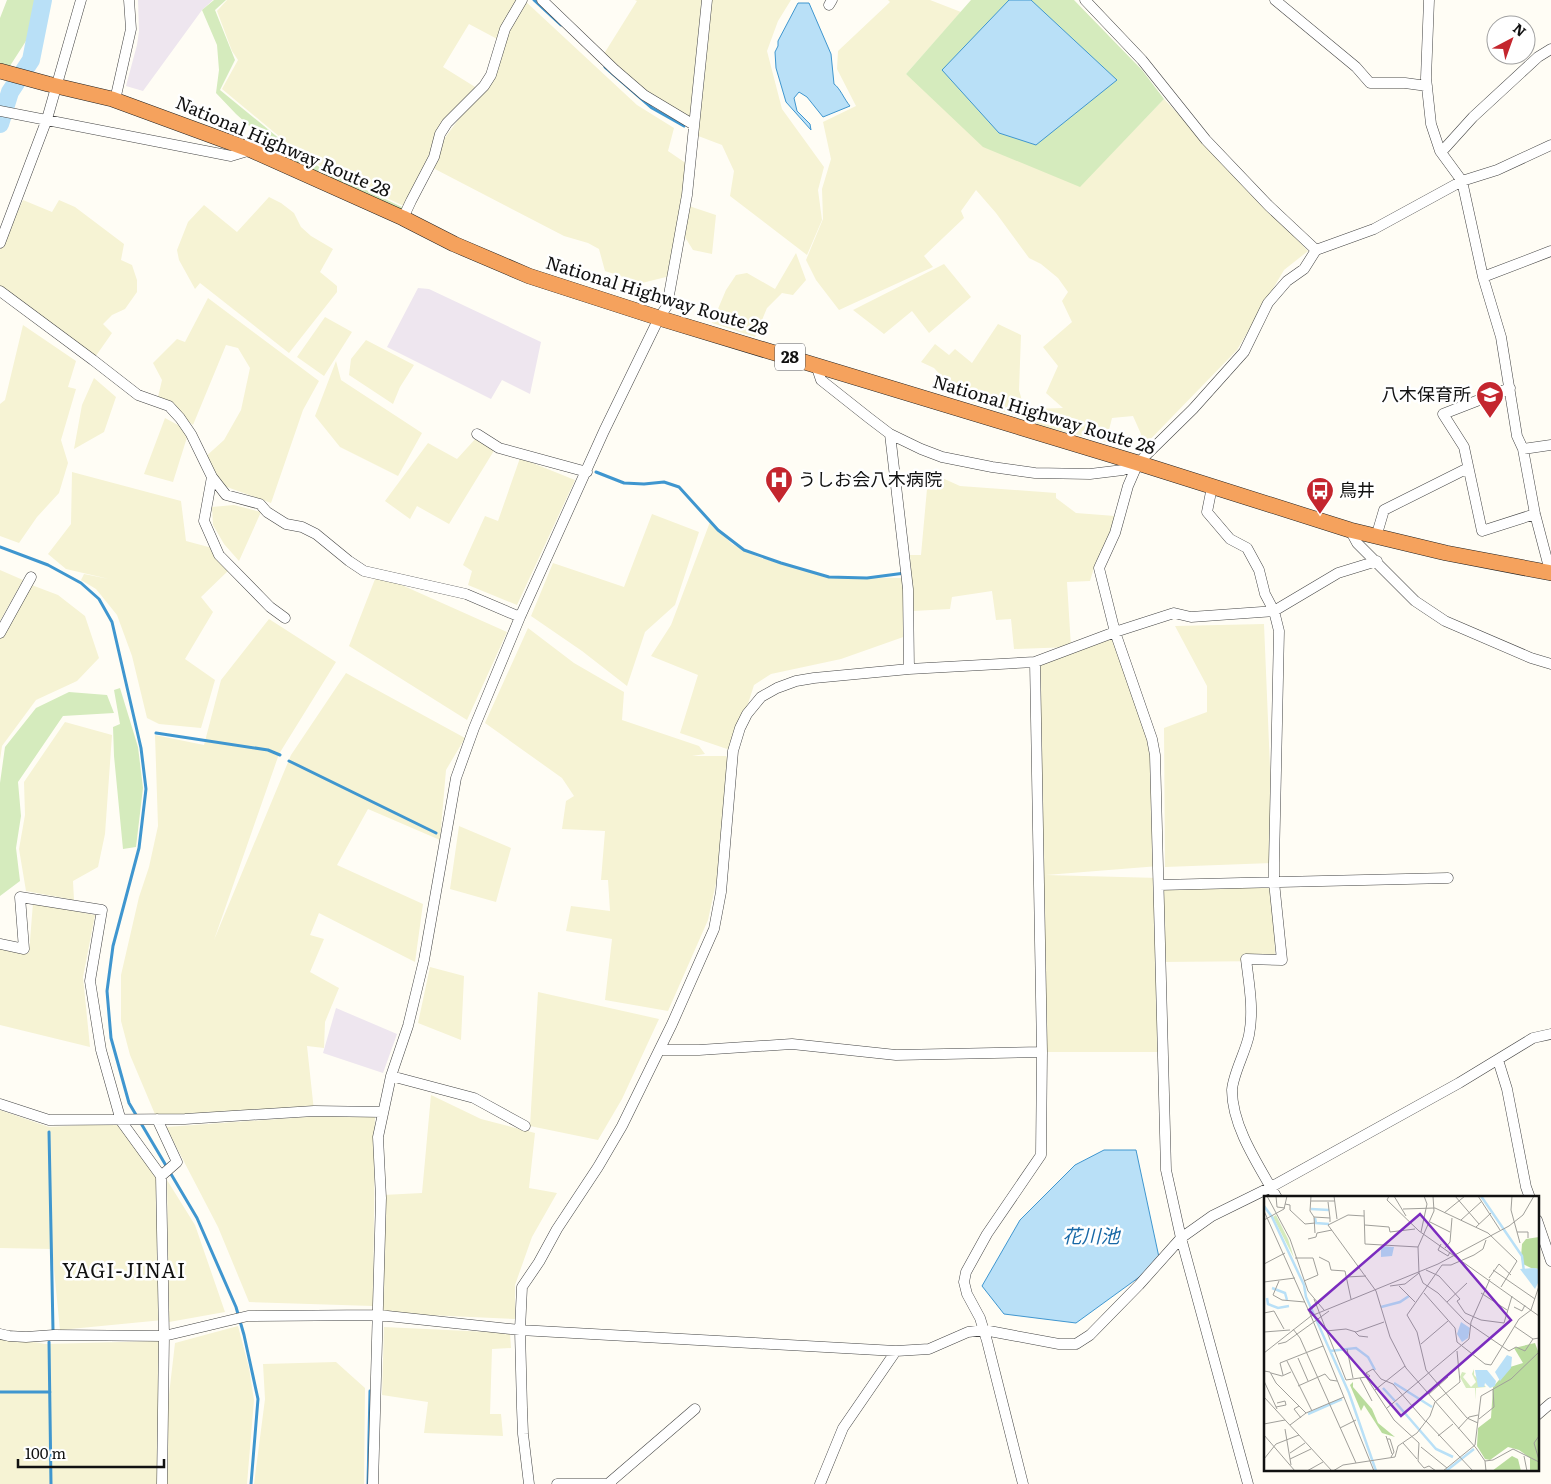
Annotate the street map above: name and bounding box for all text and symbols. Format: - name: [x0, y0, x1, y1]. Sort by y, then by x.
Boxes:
- north arrow: [1486, 15, 1536, 65]
- text: N: [1509, 18, 1531, 41]
- street label: National Highway Route 28: [172, 88, 395, 203]
- street label: National Highway Route 28: [543, 248, 772, 341]
- road number: 28: [775, 344, 805, 371]
- street label: National Highway Route 28: [930, 367, 1159, 460]
- place label: 八木保育所: [1381, 380, 1471, 407]
- school or university icon: 八木保育所: [1475, 380, 1505, 419]
- hospital icon: うしお会八木病院: [764, 465, 794, 504]
- place label: うしお会八木病院: [798, 465, 942, 492]
- bus stop icon: 鳥井: [1305, 476, 1335, 515]
- place label: 鳥井: [1339, 476, 1375, 503]
- inset map: [1264, 1196, 1538, 1472]
- water label: 花川池: [1062, 1221, 1121, 1249]
- district label: YAGI-JINAI: [62, 1254, 186, 1284]
- scale bar: [18, 1436, 164, 1468]
- text: 100 m: [25, 1441, 66, 1464]

